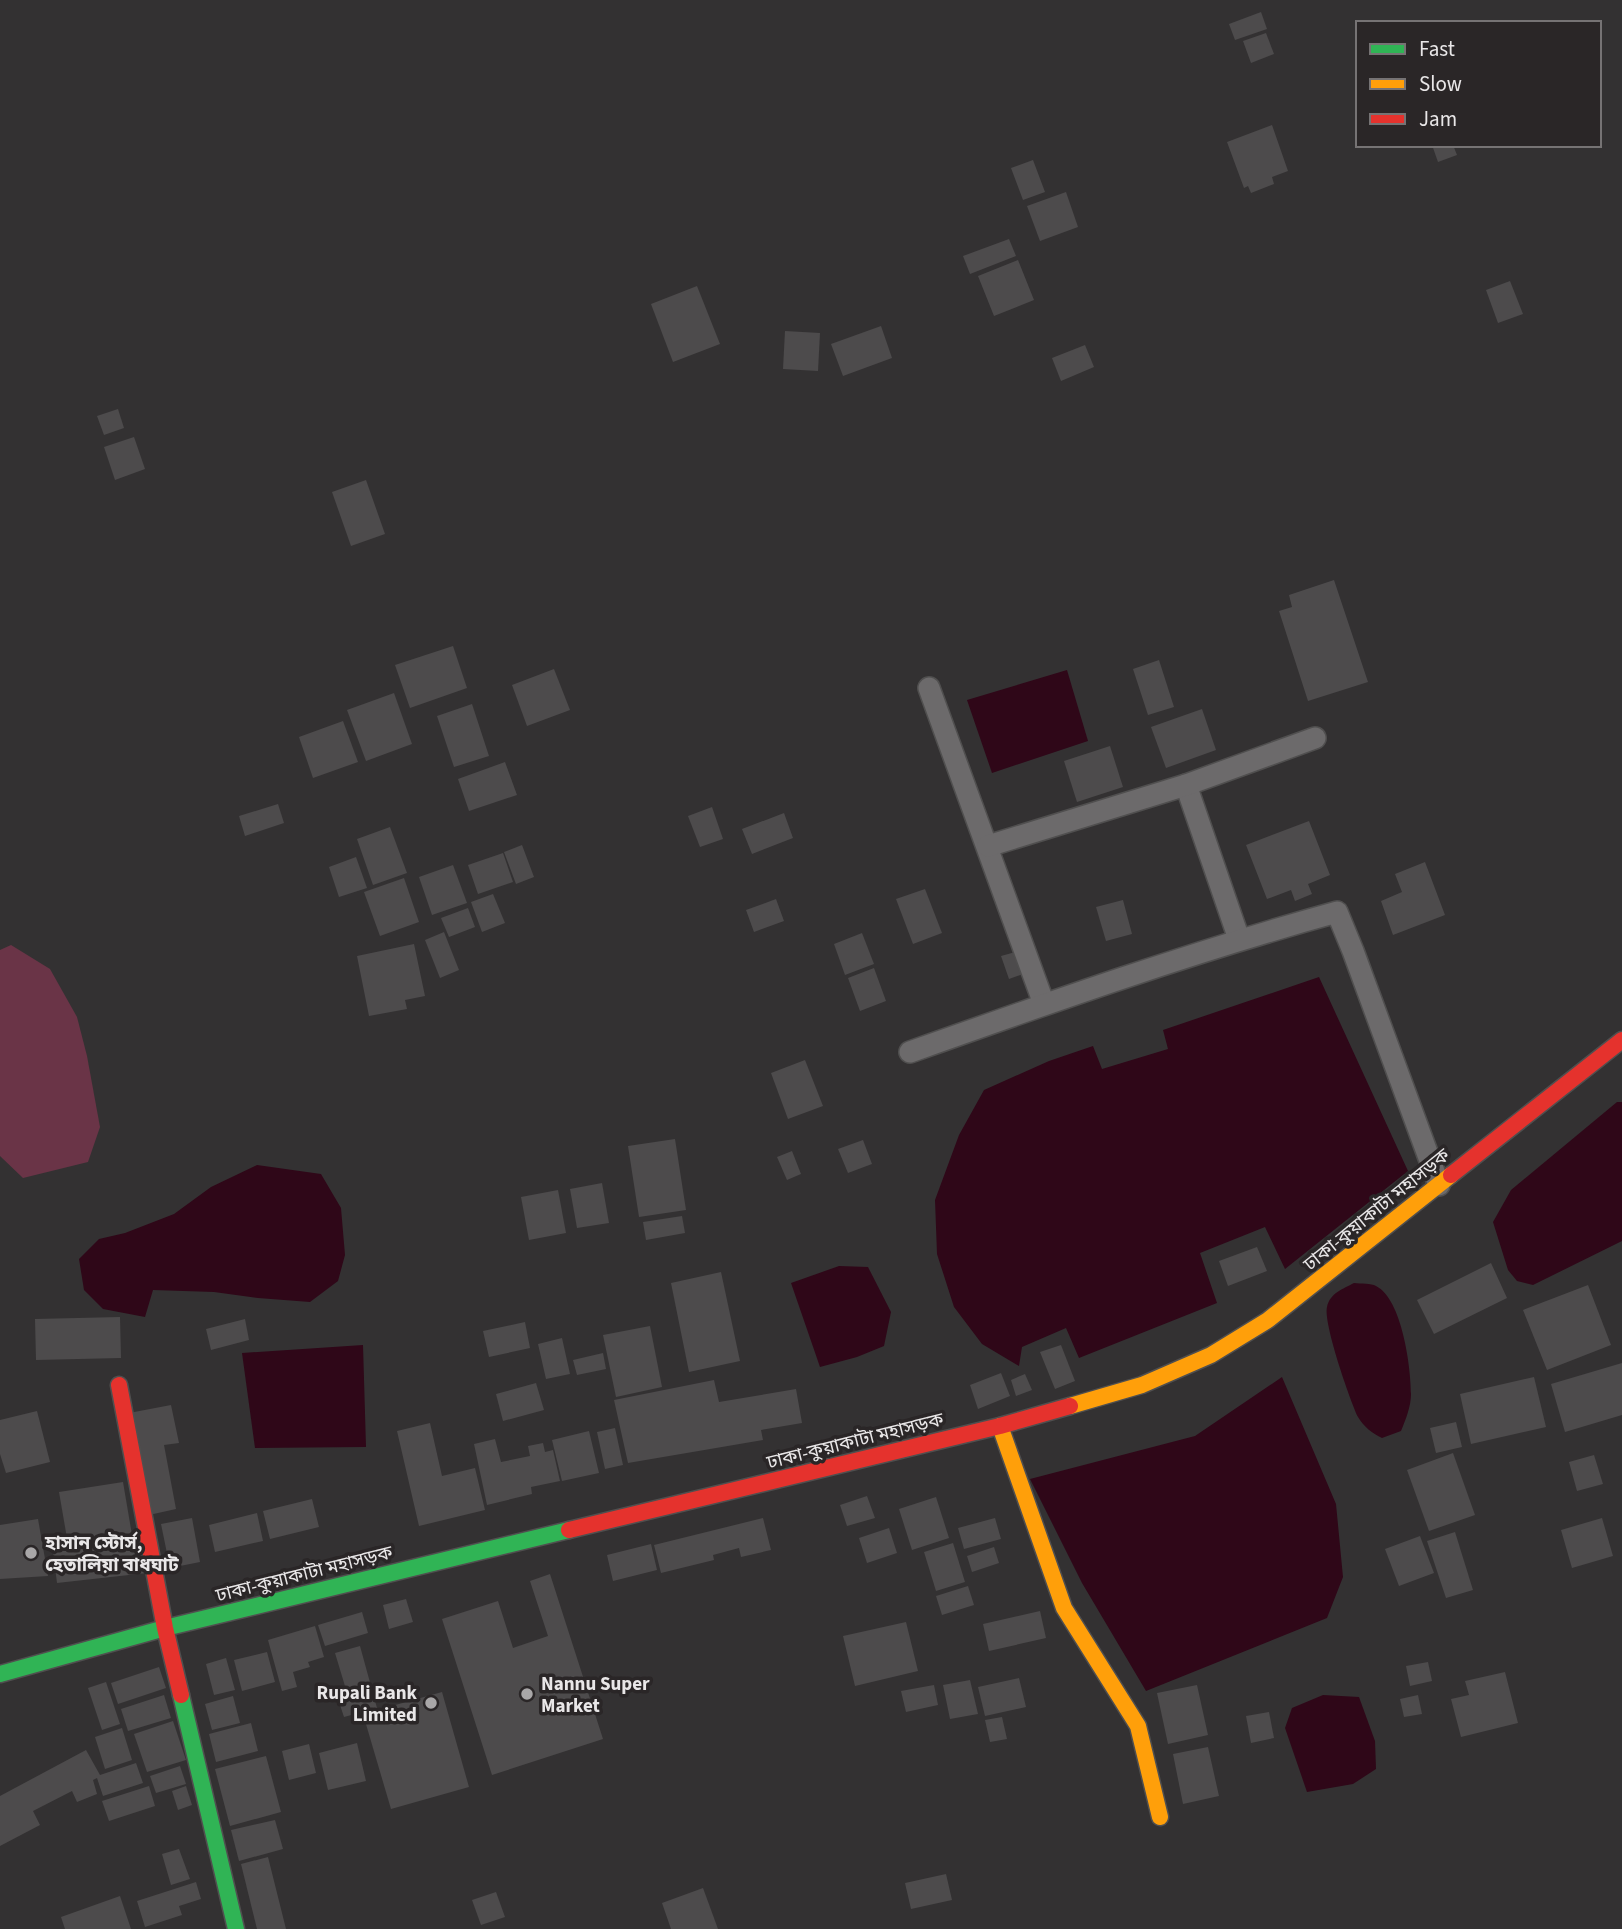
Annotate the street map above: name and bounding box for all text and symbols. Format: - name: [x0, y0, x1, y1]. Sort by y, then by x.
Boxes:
- legend: [1356, 21, 1601, 147]
- text: Fast: [1419, 34, 1455, 64]
- text: Slow: [1419, 69, 1462, 99]
- text: Jam: [1419, 104, 1457, 134]
- street label: ঢাকা-কুয়াকাটা মহাসড়ক: [1297, 1142, 1456, 1278]
- street label: ঢাকা-কুয়াকাটা মহাসড়ক: [763, 1406, 947, 1477]
- place label: হাসান স্টোর্স, হেতালিয়া বাধঘাট: [44, 1530, 179, 1579]
- street label: ঢাকা-কুয়াকাটা মহাসড়ক: [212, 1539, 396, 1610]
- marker: হাসান স্টোর্স, হেতালিয়া বাধঘাট: [23, 1545, 39, 1561]
- place label: Nannu Super Market: [541, 1671, 650, 1720]
- place label: Rupali Bank Limited: [317, 1680, 418, 1729]
- marker: Nannu Super Market: [519, 1686, 535, 1702]
- marker: Rupali Bank Limited: [423, 1695, 439, 1711]

